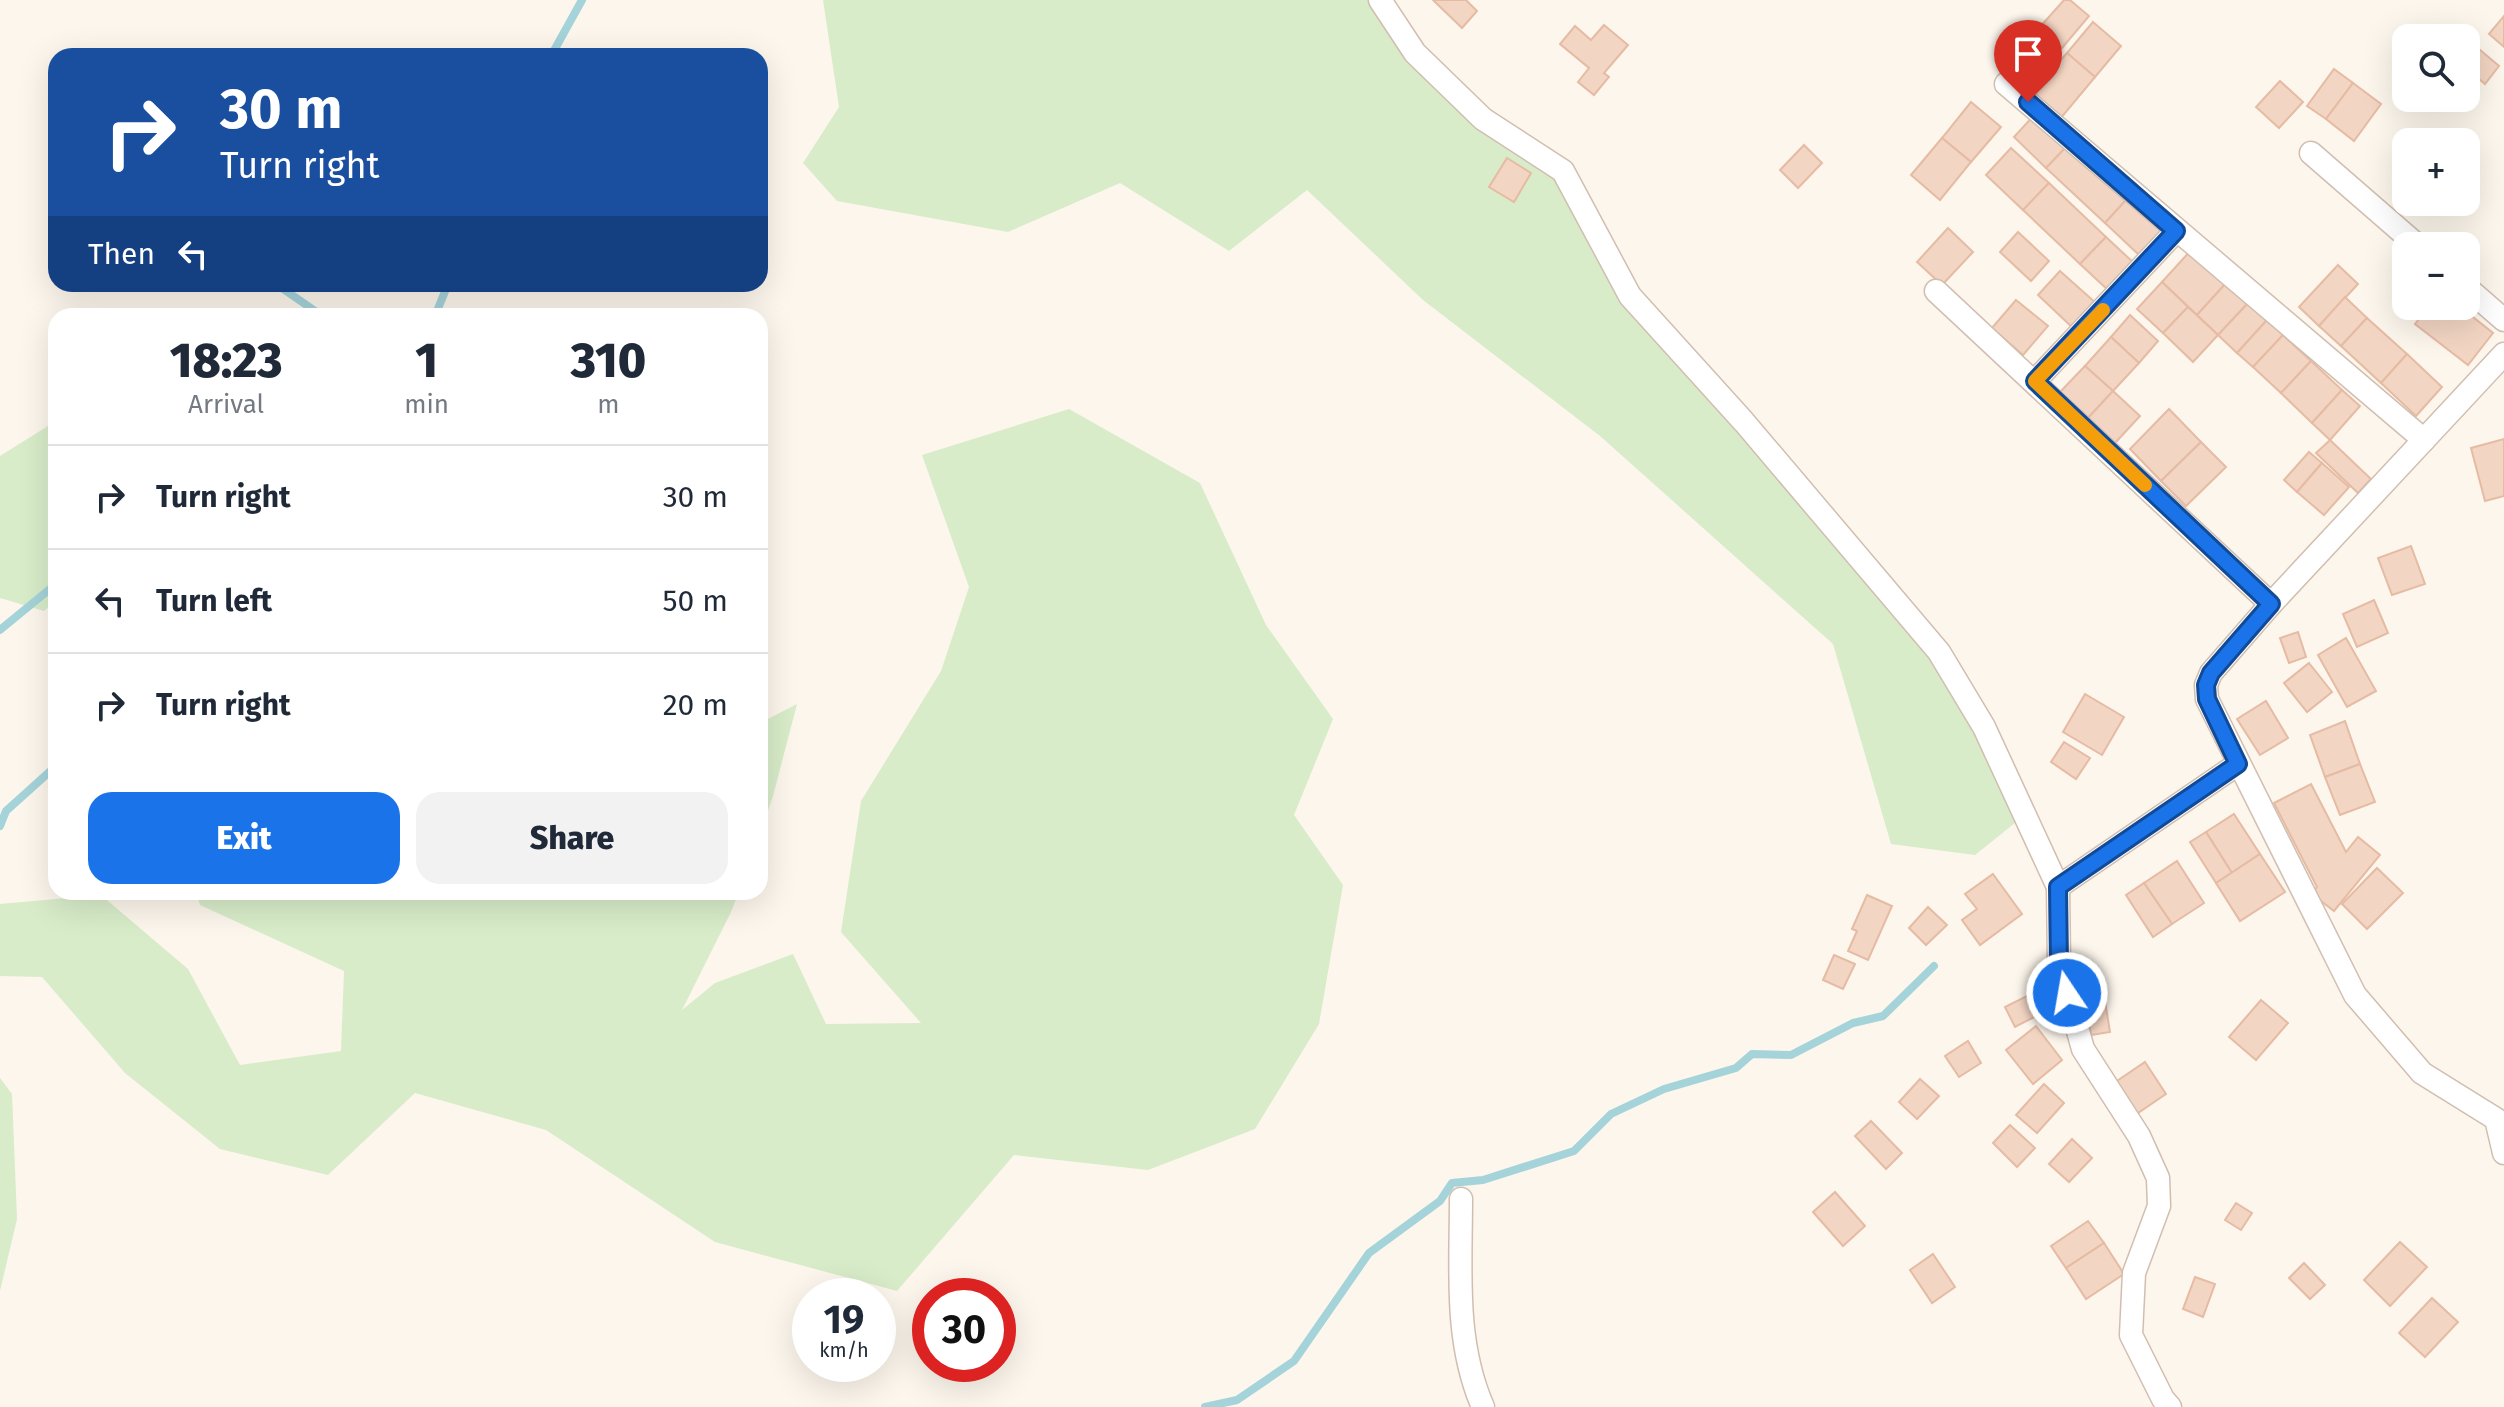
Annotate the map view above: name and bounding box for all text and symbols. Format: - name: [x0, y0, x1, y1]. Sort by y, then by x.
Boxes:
- pin: [1994, 20, 2062, 102]
- map controls: [2392, 24, 2480, 320]
- button: search: [2392, 24, 2480, 112]
- icon: arrive: [2006, 32, 2050, 76]
- text: 30 m: [220, 76, 342, 143]
- icon: right: [88, 80, 192, 184]
- button: +: [2392, 128, 2480, 216]
- text: Turn right: [220, 144, 380, 188]
- icon: left: [171, 232, 215, 276]
- button: −: [2392, 232, 2480, 320]
- text: Then: [88, 236, 155, 272]
- text: 18:23: [170, 332, 282, 390]
- text: 1: [415, 332, 438, 390]
- text: 310: [571, 332, 646, 390]
- text: Arrival: [188, 389, 264, 420]
- text: min: [404, 389, 449, 420]
- text: m: [597, 389, 620, 420]
- icon: right: [88, 475, 132, 519]
- text: Turn right: [156, 479, 291, 515]
- text: 30 m: [663, 479, 728, 515]
- icon: left: [88, 579, 132, 623]
- text: Turn left: [156, 583, 272, 619]
- text: 50 m: [663, 583, 728, 619]
- icon: right: [88, 683, 132, 727]
- text: Turn right: [156, 687, 291, 723]
- text: 20 m: [663, 687, 728, 723]
- button: Exit: [88, 792, 400, 884]
- button: Share: [416, 792, 728, 884]
- position arrow: [2025, 951, 2109, 1035]
- speed limit sign: 30: [912, 1278, 1016, 1382]
- text: 19: [824, 1296, 864, 1344]
- text: km/h: [819, 1338, 869, 1362]

